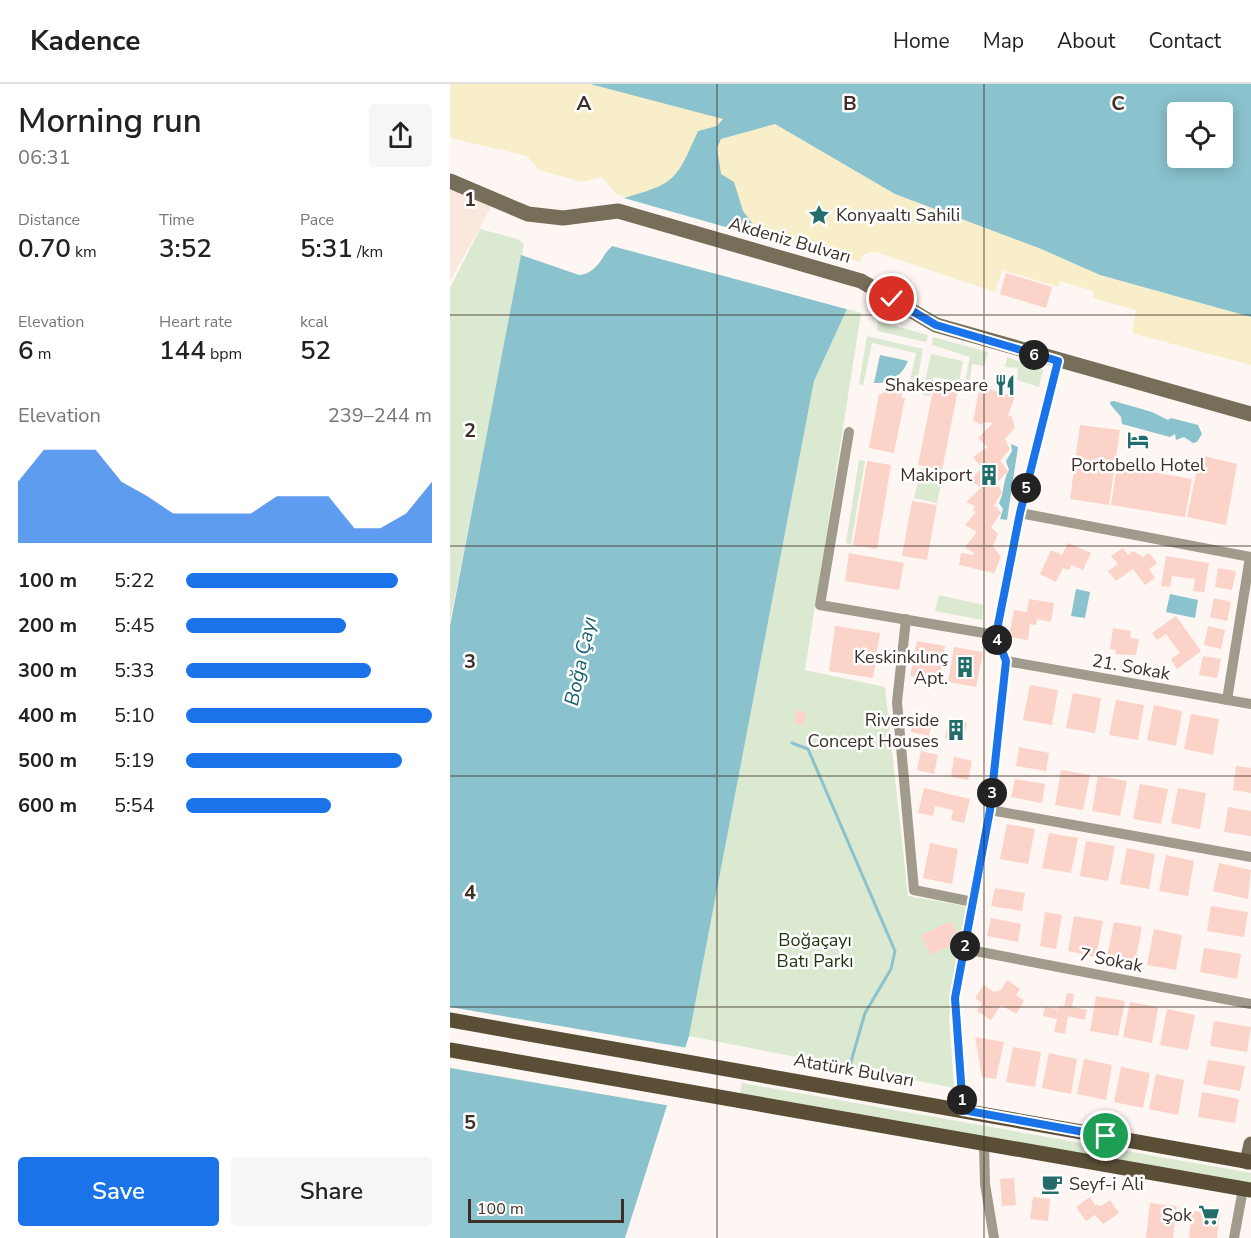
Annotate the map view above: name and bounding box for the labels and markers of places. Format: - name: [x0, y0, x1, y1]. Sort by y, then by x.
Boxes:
- place icon: Konyaaltı Sahili: [807, 203, 831, 227]
- place label: Konyaaltı Sahili: [836, 203, 960, 227]
- pin: [866, 273, 917, 324]
- pin: 6: [1019, 340, 1049, 370]
- place label: Shakespeare: [885, 373, 988, 397]
- restaurant icon: Shakespeare: [993, 373, 1017, 397]
- hotel icon: Portobello Hotel: [1126, 428, 1150, 452]
- place label: Portobello Hotel: [1071, 453, 1206, 477]
- place label: Makiport: [900, 463, 973, 487]
- building icon: Makiport: [977, 463, 1001, 487]
- pin: 5: [1011, 473, 1041, 503]
- pin: 4: [982, 625, 1012, 655]
- place label: Keskinkılınç Apt.: [854, 645, 948, 690]
- building icon: Keskinkılınç Apt.: [953, 655, 977, 679]
- place label: Riverside Concept Houses: [808, 708, 939, 753]
- building icon: Riverside Concept Houses: [944, 718, 968, 742]
- pin: 3: [977, 778, 1007, 808]
- pin: 2: [950, 931, 980, 961]
- pin: 1: [947, 1085, 977, 1115]
- pin: [1080, 1110, 1131, 1161]
- cafe icon: Seyf-i Ali: [1040, 1172, 1064, 1196]
- place label: Seyf-i Ali: [1069, 1172, 1144, 1196]
- place label: Şok: [1162, 1203, 1193, 1227]
- supermarket icon: Şok: [1197, 1203, 1221, 1227]

